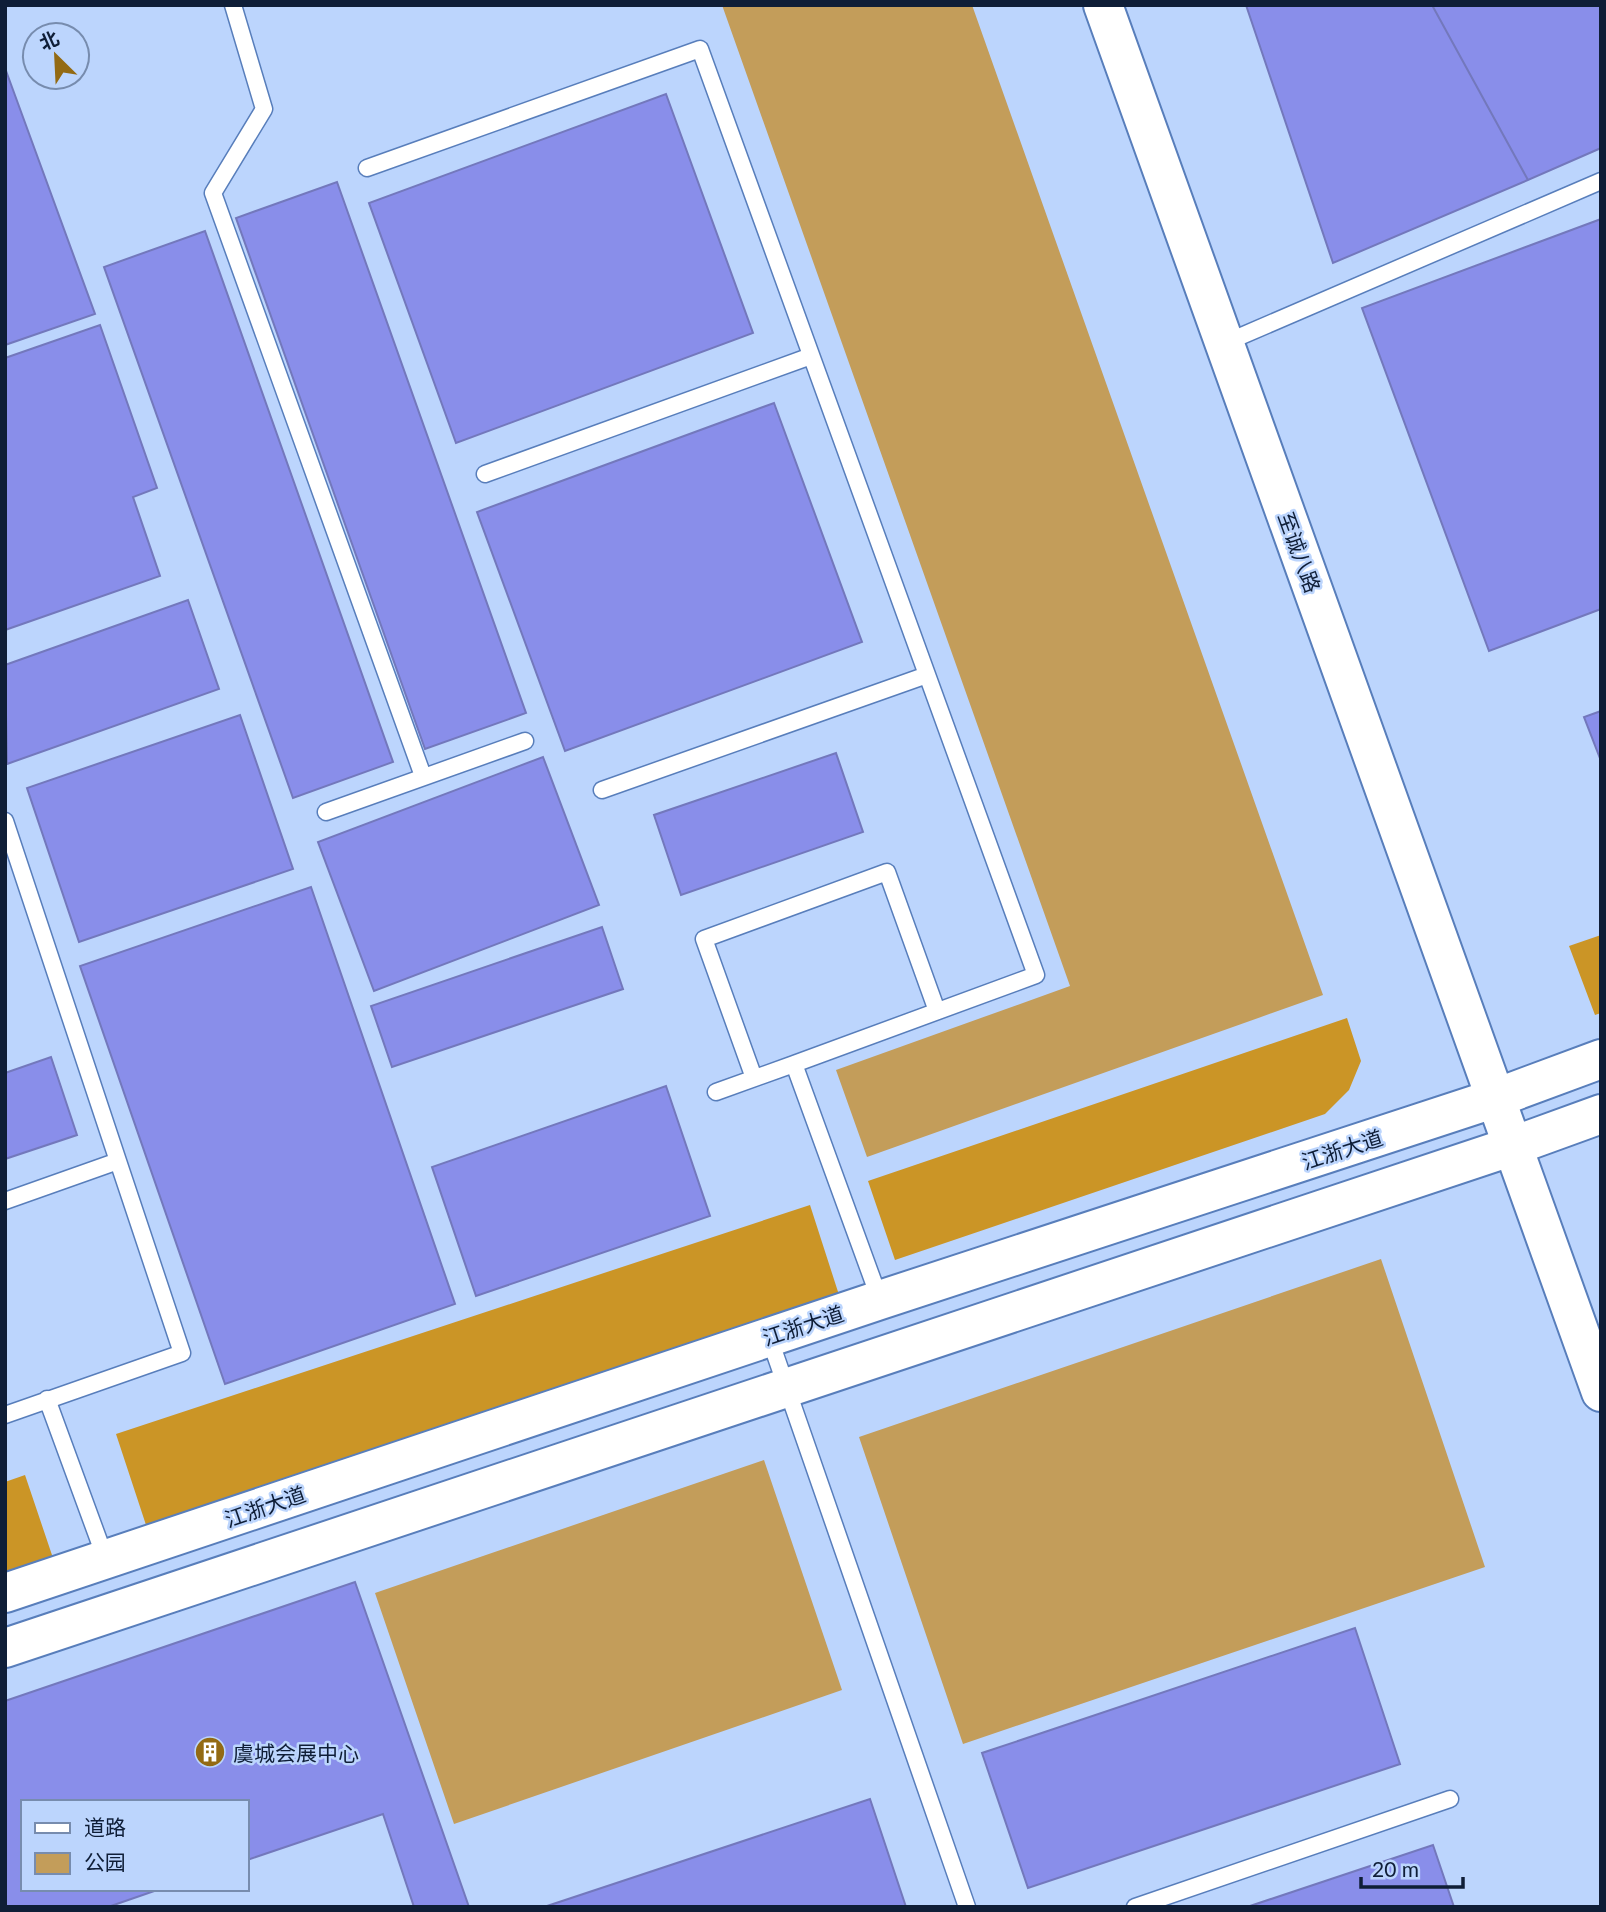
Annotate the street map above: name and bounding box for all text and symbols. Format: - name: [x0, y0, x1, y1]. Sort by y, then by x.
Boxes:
- north arrow: [21, 21, 91, 91]
- text: 北: [36, 26, 62, 54]
- street label: 至诚八路: [1274, 508, 1326, 596]
- street label: 江浙大道: [1298, 1124, 1386, 1174]
- street label: 江浙大道: [759, 1300, 847, 1350]
- street label: 江浙大道: [221, 1481, 309, 1531]
- building icon: 虞城会展中心: [193, 1735, 227, 1769]
- place label: 虞城会展中心: [233, 1740, 359, 1765]
- legend: [21, 1800, 248, 1891]
- text: 道路: [84, 1814, 126, 1839]
- scale bar: [1361, 1846, 1462, 1890]
- text: 公园: [84, 1849, 126, 1874]
- text: 20 m: [1372, 1856, 1419, 1881]

